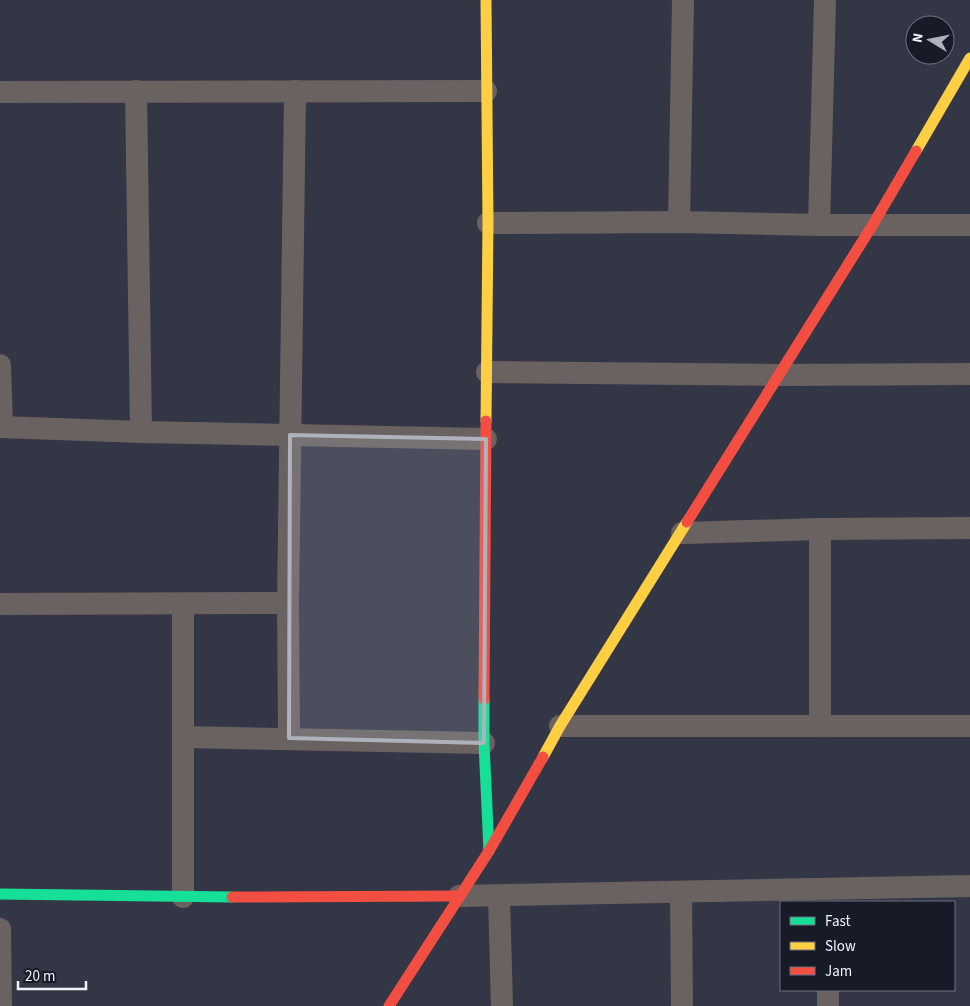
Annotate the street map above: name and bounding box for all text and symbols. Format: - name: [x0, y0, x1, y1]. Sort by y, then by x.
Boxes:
- north arrow: [905, 15, 955, 65]
- text: N: [908, 32, 929, 44]
- legend: [780, 901, 955, 991]
- text: Fast: [825, 911, 851, 932]
- text: Slow: [825, 936, 856, 957]
- scale bar: [18, 958, 85, 990]
- text: Jam: [825, 961, 852, 982]
- text: 20 m: [25, 966, 55, 987]

